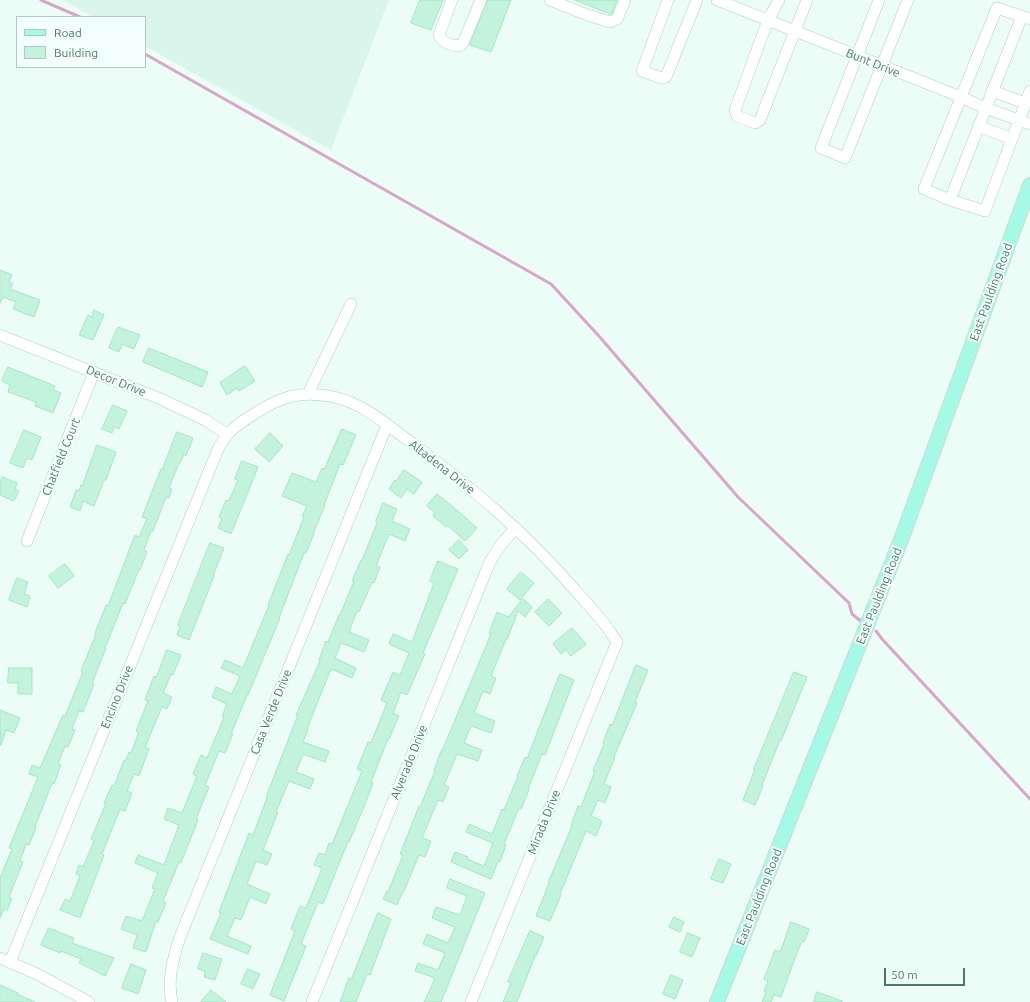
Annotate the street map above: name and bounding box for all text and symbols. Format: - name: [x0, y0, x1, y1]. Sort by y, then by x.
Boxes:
- legend: [16, 16, 146, 68]
- text: Road: [54, 26, 82, 39]
- text: Building: [54, 46, 98, 59]
- street label: Bunt Drive: [844, 46, 902, 80]
- street label: East Paulding Road: [967, 241, 1015, 343]
- street label: Decor Drive: [84, 362, 148, 400]
- street label: Chatfield Court: [39, 416, 83, 498]
- street label: Altadena Drive: [406, 437, 478, 497]
- street label: East Paulding Road: [853, 546, 905, 646]
- street label: Encino Drive: [98, 663, 136, 731]
- street label: Casa Verde Drive: [247, 667, 295, 757]
- street label: Alverado Drive: [387, 723, 431, 801]
- street label: Mirada Drive: [525, 788, 563, 856]
- street label: East Paulding Road: [733, 847, 785, 947]
- scale bar: [886, 960, 967, 986]
- text: 50 m: [891, 968, 918, 981]

